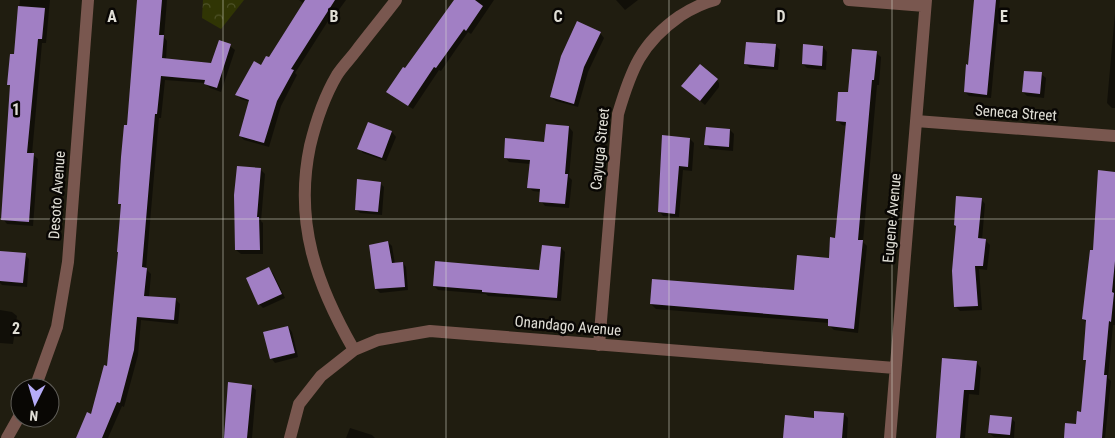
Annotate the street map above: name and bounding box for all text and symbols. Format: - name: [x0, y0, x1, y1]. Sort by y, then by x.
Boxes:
- text: A: [107, 7, 117, 26]
- text: B: [330, 7, 339, 26]
- text: C: [553, 7, 563, 26]
- text: D: [776, 7, 786, 26]
- text: E: [1000, 7, 1008, 26]
- text: 1: [12, 100, 20, 119]
- street label: Seneca Street: [975, 101, 1057, 125]
- street label: Cayuga Street: [587, 107, 613, 191]
- street label: Desoto Avenue: [45, 150, 69, 240]
- street label: Eugene Avenue: [879, 172, 905, 264]
- street label: Onandago Avenue: [514, 312, 622, 340]
- text: 2: [12, 319, 20, 338]
- north arrow: [10, 378, 60, 428]
- text: N: [29, 408, 39, 424]

